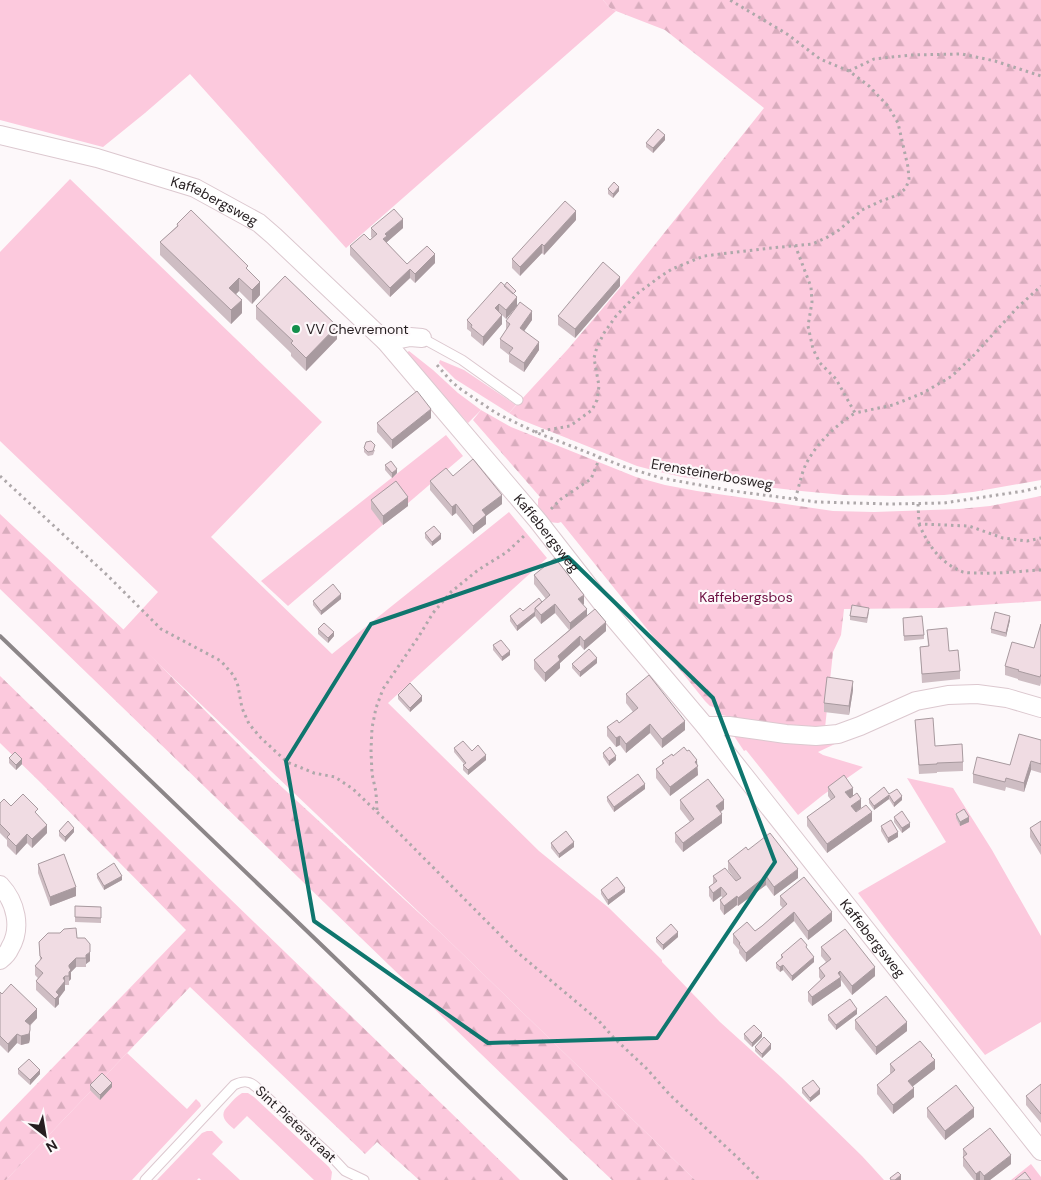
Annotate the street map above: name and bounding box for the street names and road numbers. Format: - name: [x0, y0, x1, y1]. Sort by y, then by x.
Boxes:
- street label: Kaffebergsweg: [169, 172, 261, 230]
- street label: Erensteinerbosweg: [650, 454, 774, 494]
- street label: Kaffebergsweg: [510, 490, 584, 576]
- street label: Kaffebergsweg: [836, 895, 909, 981]
- street label: Sint Pieterstraat: [252, 1082, 340, 1166]

